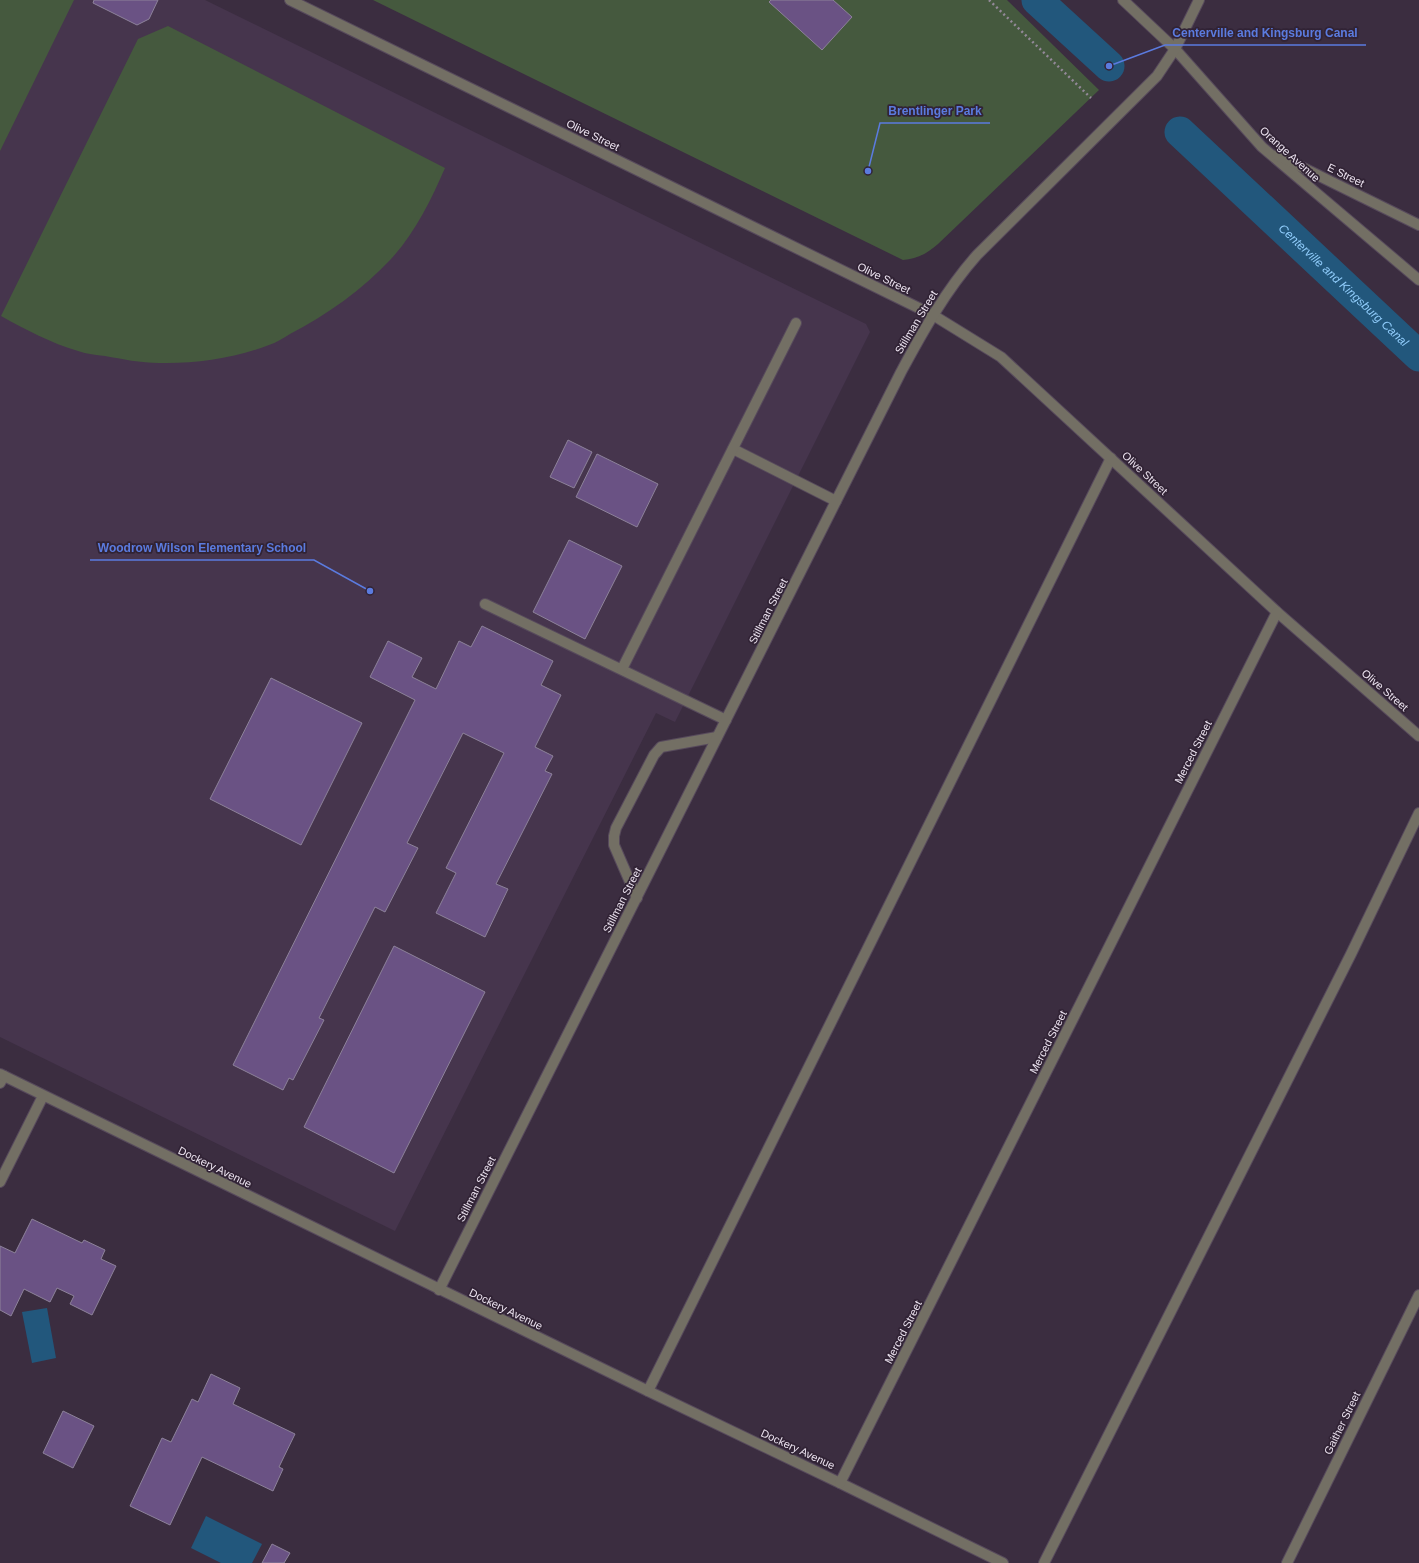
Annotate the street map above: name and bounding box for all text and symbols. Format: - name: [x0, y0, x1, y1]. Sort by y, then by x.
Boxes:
- callout: Centerville and Kingsburg Canal: [1165, 21, 1366, 45]
- text: Centerville and Kingsburg Canal: [1172, 26, 1358, 40]
- callout: Brentlinger Park: [880, 99, 990, 123]
- text: Brentlinger Park: [888, 104, 982, 118]
- street label: Olive Street: [565, 117, 621, 153]
- street label: Orange Avenue: [1258, 124, 1322, 184]
- street label: E Street: [1326, 161, 1366, 189]
- water label: Centerville and Kingsburg Canal: [1276, 221, 1411, 349]
- street label: Olive Street: [856, 260, 912, 296]
- street label: Stillman Street: [892, 288, 940, 356]
- street label: Olive Street: [1120, 449, 1170, 497]
- callout: Woodrow Wilson Elementary School: [90, 536, 314, 560]
- text: Woodrow Wilson Elementary School: [98, 541, 306, 555]
- street label: Stillman Street: [746, 576, 790, 646]
- street label: Olive Street: [1359, 667, 1411, 713]
- street label: Merced Street: [1172, 718, 1214, 786]
- street label: Stillman Street: [600, 865, 644, 935]
- street label: Merced Street: [1027, 1008, 1069, 1076]
- street label: Dockery Avenue: [176, 1144, 254, 1190]
- street label: Stillman Street: [454, 1154, 498, 1224]
- street label: Dockery Avenue: [467, 1286, 545, 1332]
- street label: Merced Street: [882, 1298, 924, 1366]
- street label: Gaither Street: [1322, 1390, 1362, 1456]
- street label: Dockery Avenue: [759, 1427, 837, 1471]

